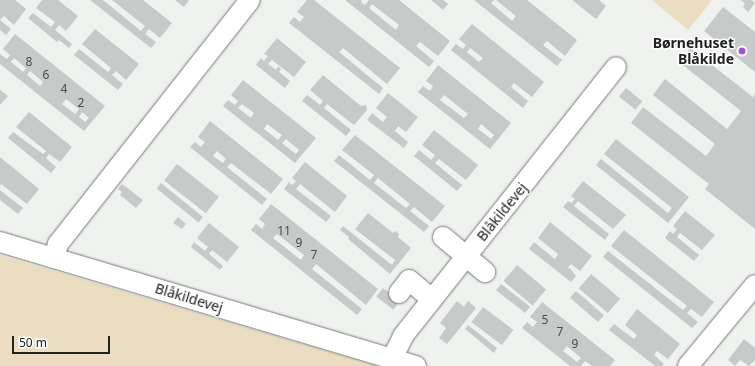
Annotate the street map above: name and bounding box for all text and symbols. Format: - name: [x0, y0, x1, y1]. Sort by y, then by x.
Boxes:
- place label: Børnehuset Blåkilde: [653, 35, 734, 68]
- marker: Børnehuset Blåkilde: [737, 46, 747, 56]
- house number: 8: [26, 55, 32, 69]
- house number: 6: [43, 68, 49, 82]
- house number: 4: [61, 82, 67, 96]
- house number: 2: [78, 96, 84, 110]
- street label: Blåkildevej: [473, 179, 531, 245]
- house number: 11: [277, 224, 291, 238]
- house number: 9: [296, 236, 302, 250]
- house number: 7: [311, 248, 317, 262]
- street label: Blåkildevej: [153, 280, 225, 316]
- house number: 5: [542, 313, 548, 327]
- house number: 7: [557, 325, 563, 339]
- scale bar: [14, 328, 112, 354]
- text: 50 m: [19, 334, 47, 351]
- house number: 9: [572, 337, 578, 351]

